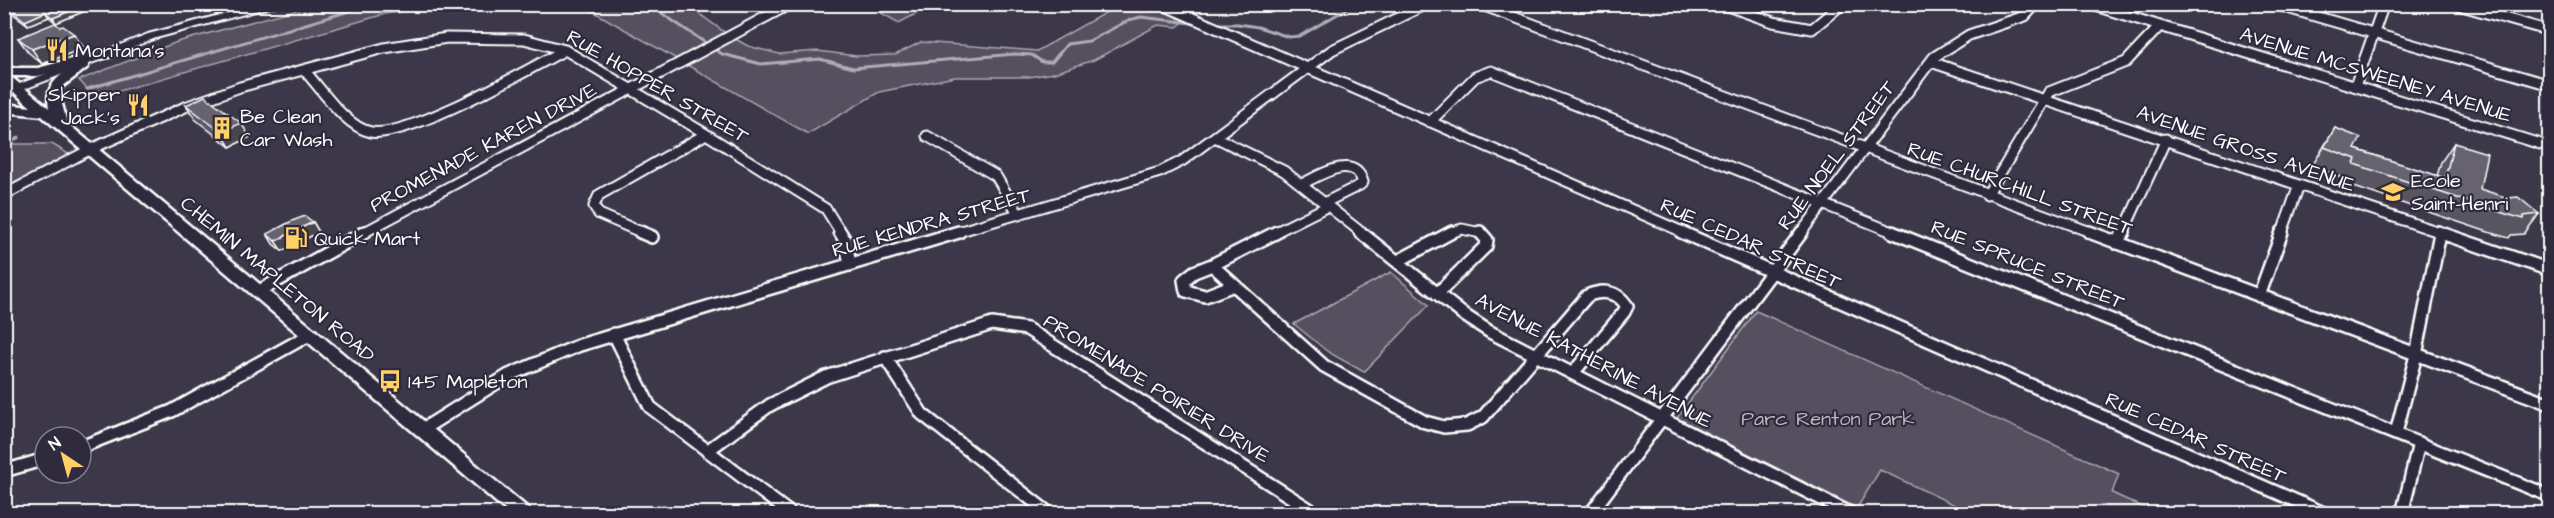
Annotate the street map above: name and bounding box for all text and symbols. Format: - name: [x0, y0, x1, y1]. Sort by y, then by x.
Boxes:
- street label: AVENUE MCSWEENEY AVENUE: [2236, 20, 2515, 130]
- street label: RUE HOPPER STREET: [561, 23, 754, 151]
- restaurant icon: Montana's: [44, 37, 70, 63]
- place label: Montana's: [75, 37, 165, 65]
- street label: RUE NOEL STREET: [1771, 75, 1903, 236]
- street label: PROMENADE KAREN DRIVE: [365, 76, 602, 220]
- place label: Skipper Jack's: [48, 81, 120, 132]
- restaurant icon: Skipper Jack's: [125, 92, 151, 118]
- street label: AVENUE GROSS AVENUE: [2133, 98, 2359, 199]
- place label: Be Clean Car Wash: [240, 103, 332, 154]
- building icon: Be Clean Car Wash: [209, 115, 235, 141]
- street label: RUE CHURCHILL STREET: [1903, 135, 2137, 243]
- place label: Ecole Saint-Henri: [2411, 167, 2508, 218]
- school or university icon: Ecole Saint-Henri: [2380, 179, 2406, 205]
- street label: RUE KENDRA STREET: [829, 181, 1034, 265]
- street label: CHEMIN MAPLETON ROAD: [174, 190, 381, 370]
- street label: RUE CEDAR STREET: [1656, 191, 1846, 297]
- street label: RUE SPRUCE STREET: [1927, 213, 2129, 317]
- fuel station icon: Quick Mart: [283, 225, 309, 251]
- place label: Quick Mart: [314, 225, 420, 253]
- street label: AVENUE KATHERINE AVENUE: [1470, 286, 1717, 435]
- street label: PROMENADE POIRIER DRIVE: [1038, 308, 1275, 470]
- bus stop icon: 145 Mapleton: [377, 368, 403, 394]
- place label: 145 Mapleton: [408, 368, 528, 396]
- street label: RUE CEDAR STREET: [2101, 385, 2291, 491]
- park label: Parc Renton Park: [1741, 405, 1915, 433]
- north arrow: [33, 425, 93, 485]
- text: N: [44, 432, 65, 456]

